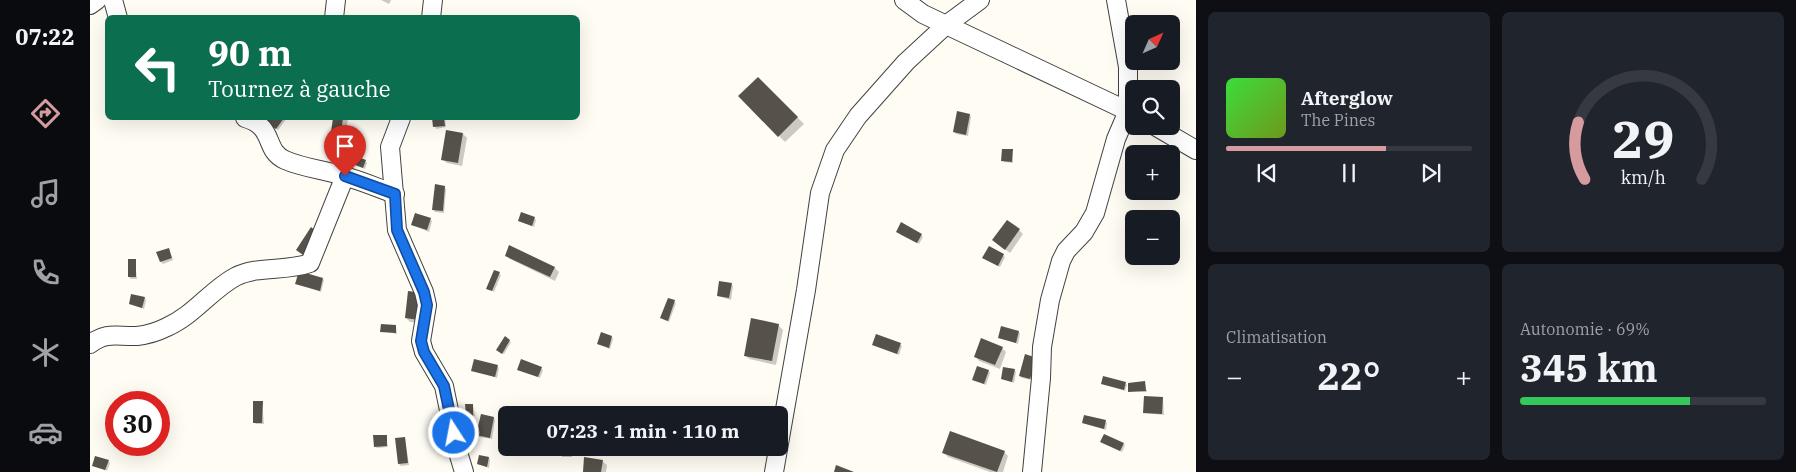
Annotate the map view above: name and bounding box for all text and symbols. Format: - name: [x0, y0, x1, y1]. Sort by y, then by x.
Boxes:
- north arrow: [1125, 15, 1180, 70]
- map controls: [1125, 15, 1180, 265]
- text: 07:22: [15, 22, 75, 51]
- text: 90 m: [208, 30, 292, 76]
- icon: left: [125, 35, 190, 100]
- text: Tournez à gauche: [208, 74, 391, 103]
- button: search: [1125, 80, 1180, 135]
- text: Afterglow: [1301, 86, 1393, 110]
- icon: directions: [28, 96, 63, 131]
- text: 29: [1612, 105, 1674, 172]
- text: The Pines: [1301, 110, 1375, 130]
- pin: [324, 125, 366, 176]
- icon: arrive: [331, 132, 359, 160]
- button: +: [1125, 145, 1180, 200]
- icon: previous: [1253, 159, 1281, 187]
- icon: pause: [1335, 159, 1363, 187]
- icon: next: [1417, 159, 1445, 187]
- text: km/h: [1620, 166, 1666, 189]
- icon: music: [28, 176, 63, 211]
- button: −: [1125, 210, 1180, 265]
- icon: phone: [28, 255, 63, 290]
- text: Autonomie · 69%: [1520, 319, 1650, 339]
- text: Climatisation: [1226, 327, 1327, 347]
- icon: climate: [28, 335, 63, 370]
- text: 345 km: [1520, 343, 1658, 392]
- text: 22°: [1317, 351, 1381, 400]
- text: −: [1226, 358, 1243, 395]
- text: +: [1455, 358, 1472, 395]
- speed limit sign: 30: [105, 391, 170, 456]
- position arrow: [427, 406, 479, 458]
- icon: car: [28, 415, 63, 450]
- text: 07:23 · 1 min · 110 m: [547, 419, 739, 443]

